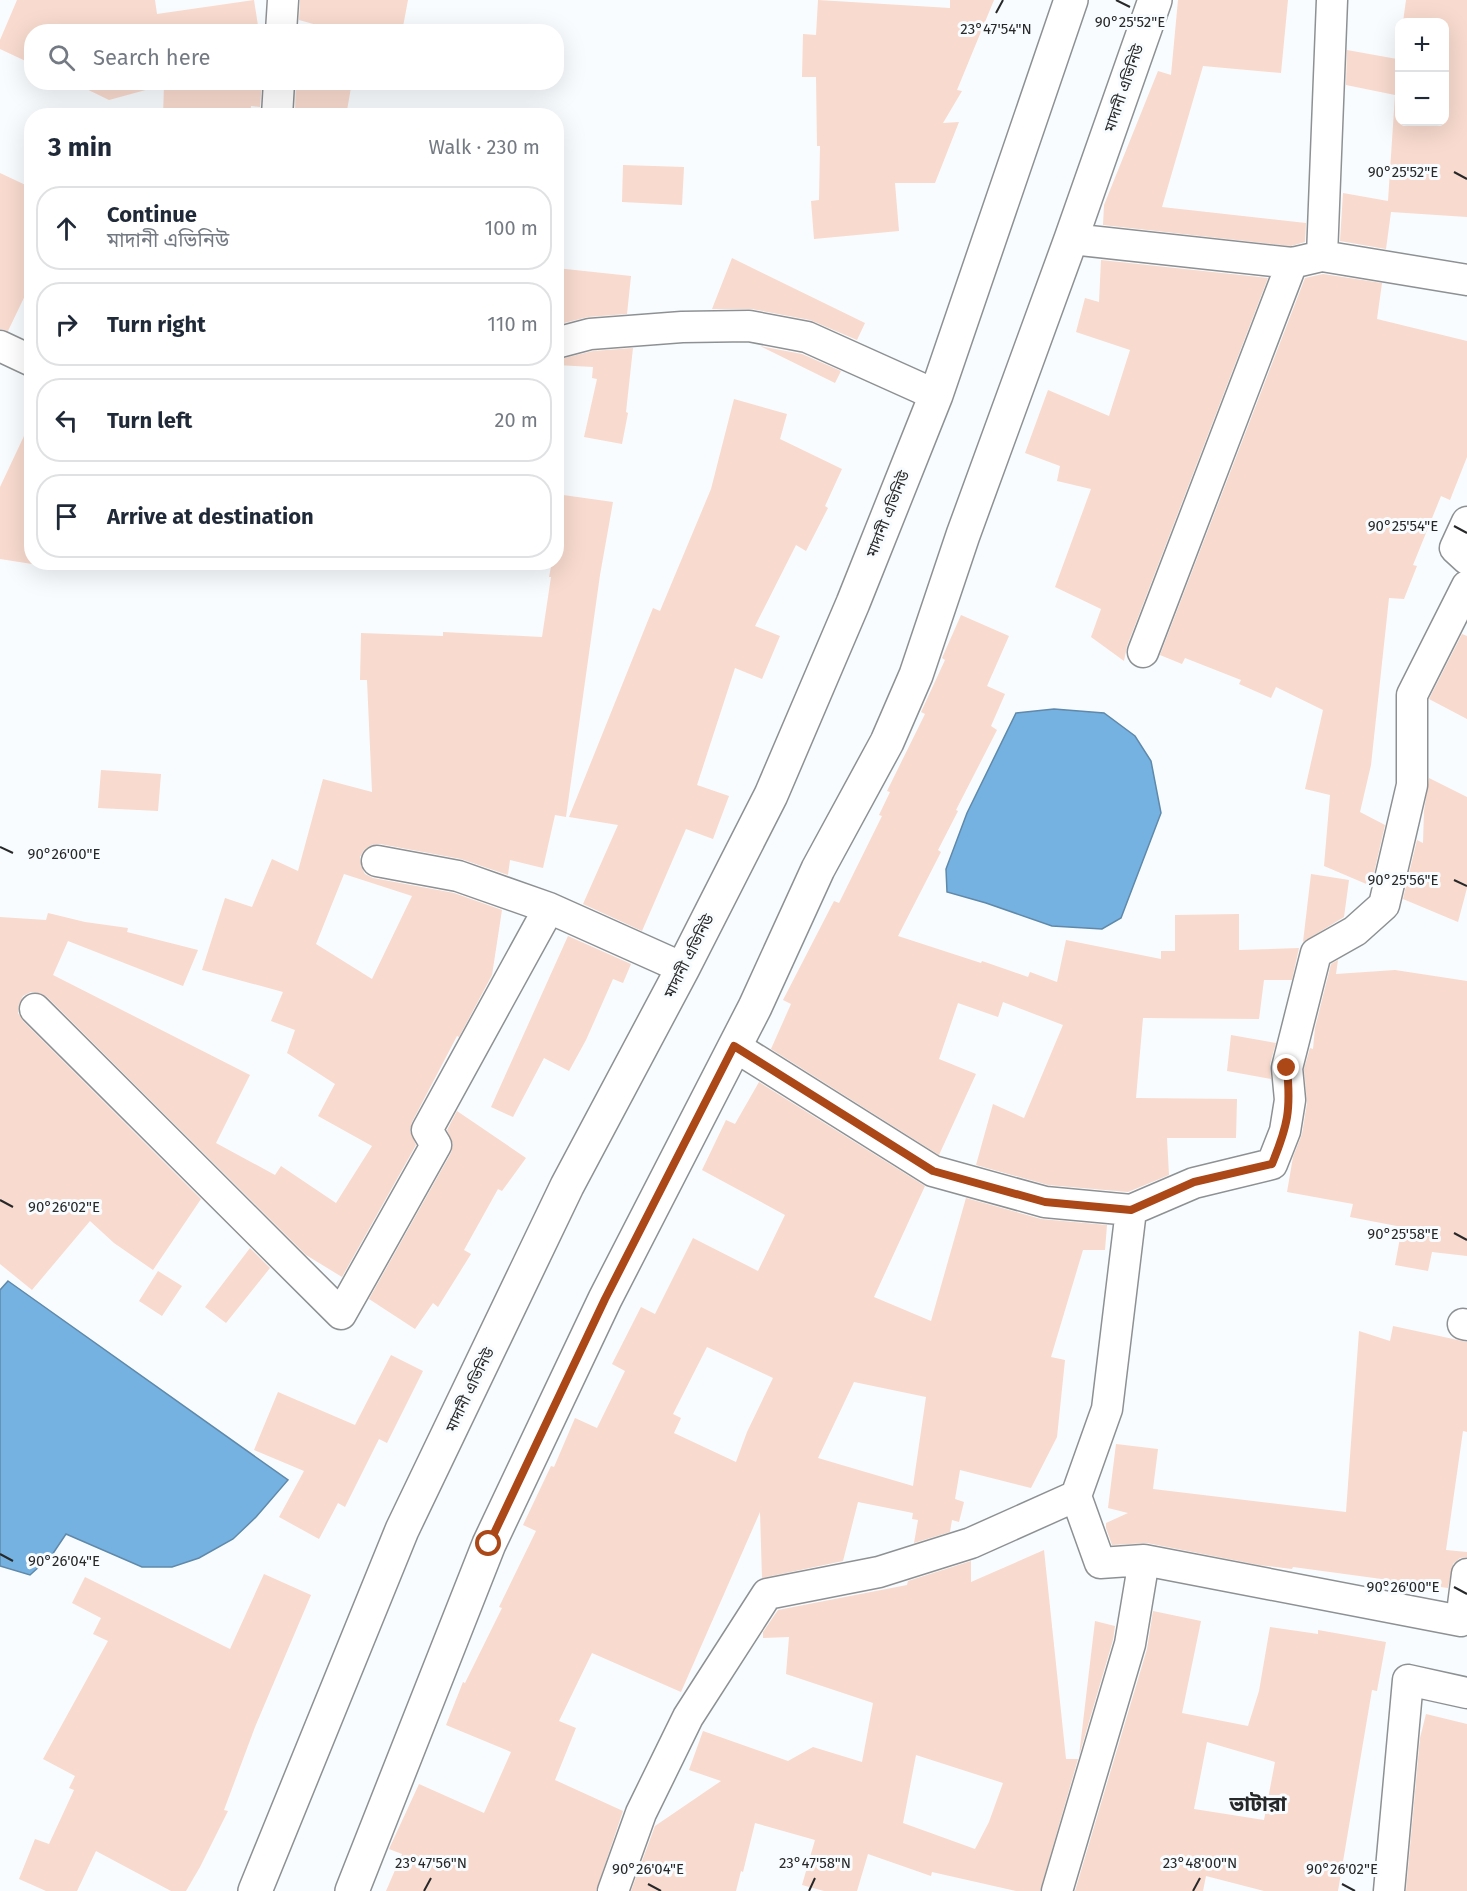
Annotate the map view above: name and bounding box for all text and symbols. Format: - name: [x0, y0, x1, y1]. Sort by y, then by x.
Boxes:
- text: 90°25'52"E: [1095, 13, 1165, 31]
- map controls: [1395, 18, 1449, 126]
- button: +: [1395, 18, 1449, 72]
- text: 23°47'54"N: [960, 20, 1032, 38]
- search box: [24, 24, 564, 90]
- icon: search: [45, 41, 78, 74]
- street label: মাদানী এভিনিউ: [1100, 41, 1148, 135]
- text: Search here: [93, 44, 211, 71]
- button: −: [1395, 72, 1449, 126]
- text: 3 min: [48, 132, 112, 163]
- text: Walk · 230 m: [429, 135, 540, 159]
- text: 90°25'52"E: [1368, 163, 1438, 181]
- text: Continue: [107, 201, 197, 228]
- icon: ahead: [50, 212, 83, 245]
- text: 100 m: [485, 216, 538, 240]
- text: মাদানী এভিনিউ: [107, 228, 229, 252]
- icon: right: [50, 308, 83, 341]
- text: Turn right: [107, 311, 206, 338]
- text: 110 m: [487, 312, 538, 336]
- icon: left: [50, 404, 83, 437]
- text: Turn left: [107, 407, 192, 434]
- text: 20 m: [495, 408, 538, 432]
- street label: মাদানী এভিনিউ: [862, 468, 914, 561]
- icon: arrive: [50, 500, 83, 533]
- text: Arrive at destination: [107, 503, 314, 530]
- text: 90°25'54"E: [1368, 517, 1438, 535]
- text: 90°26'00"E: [28, 845, 100, 863]
- text: 90°25'56"E: [1367, 871, 1439, 889]
- street label: মাদানী এভিনিউ: [660, 911, 718, 1002]
- route end: [1273, 1054, 1299, 1080]
- text: 90°26'02"E: [28, 1198, 100, 1216]
- text: 90°25'58"E: [1367, 1225, 1439, 1243]
- street label: মাদানী এভিনিউ: [441, 1345, 498, 1436]
- route start: [475, 1530, 501, 1556]
- text: 90°26'04"E: [28, 1552, 100, 1570]
- text: 90°26'00"E: [1367, 1578, 1439, 1596]
- district label: ভাটারা: [1228, 1791, 1288, 1817]
- text: 23°47'56"N: [395, 1854, 467, 1872]
- text: 23°47'58"N: [779, 1854, 851, 1872]
- text: 23°48'00"N: [1163, 1854, 1237, 1872]
- text: 90°26'04"E: [612, 1860, 684, 1878]
- text: 90°26'02"E: [1306, 1860, 1378, 1878]

